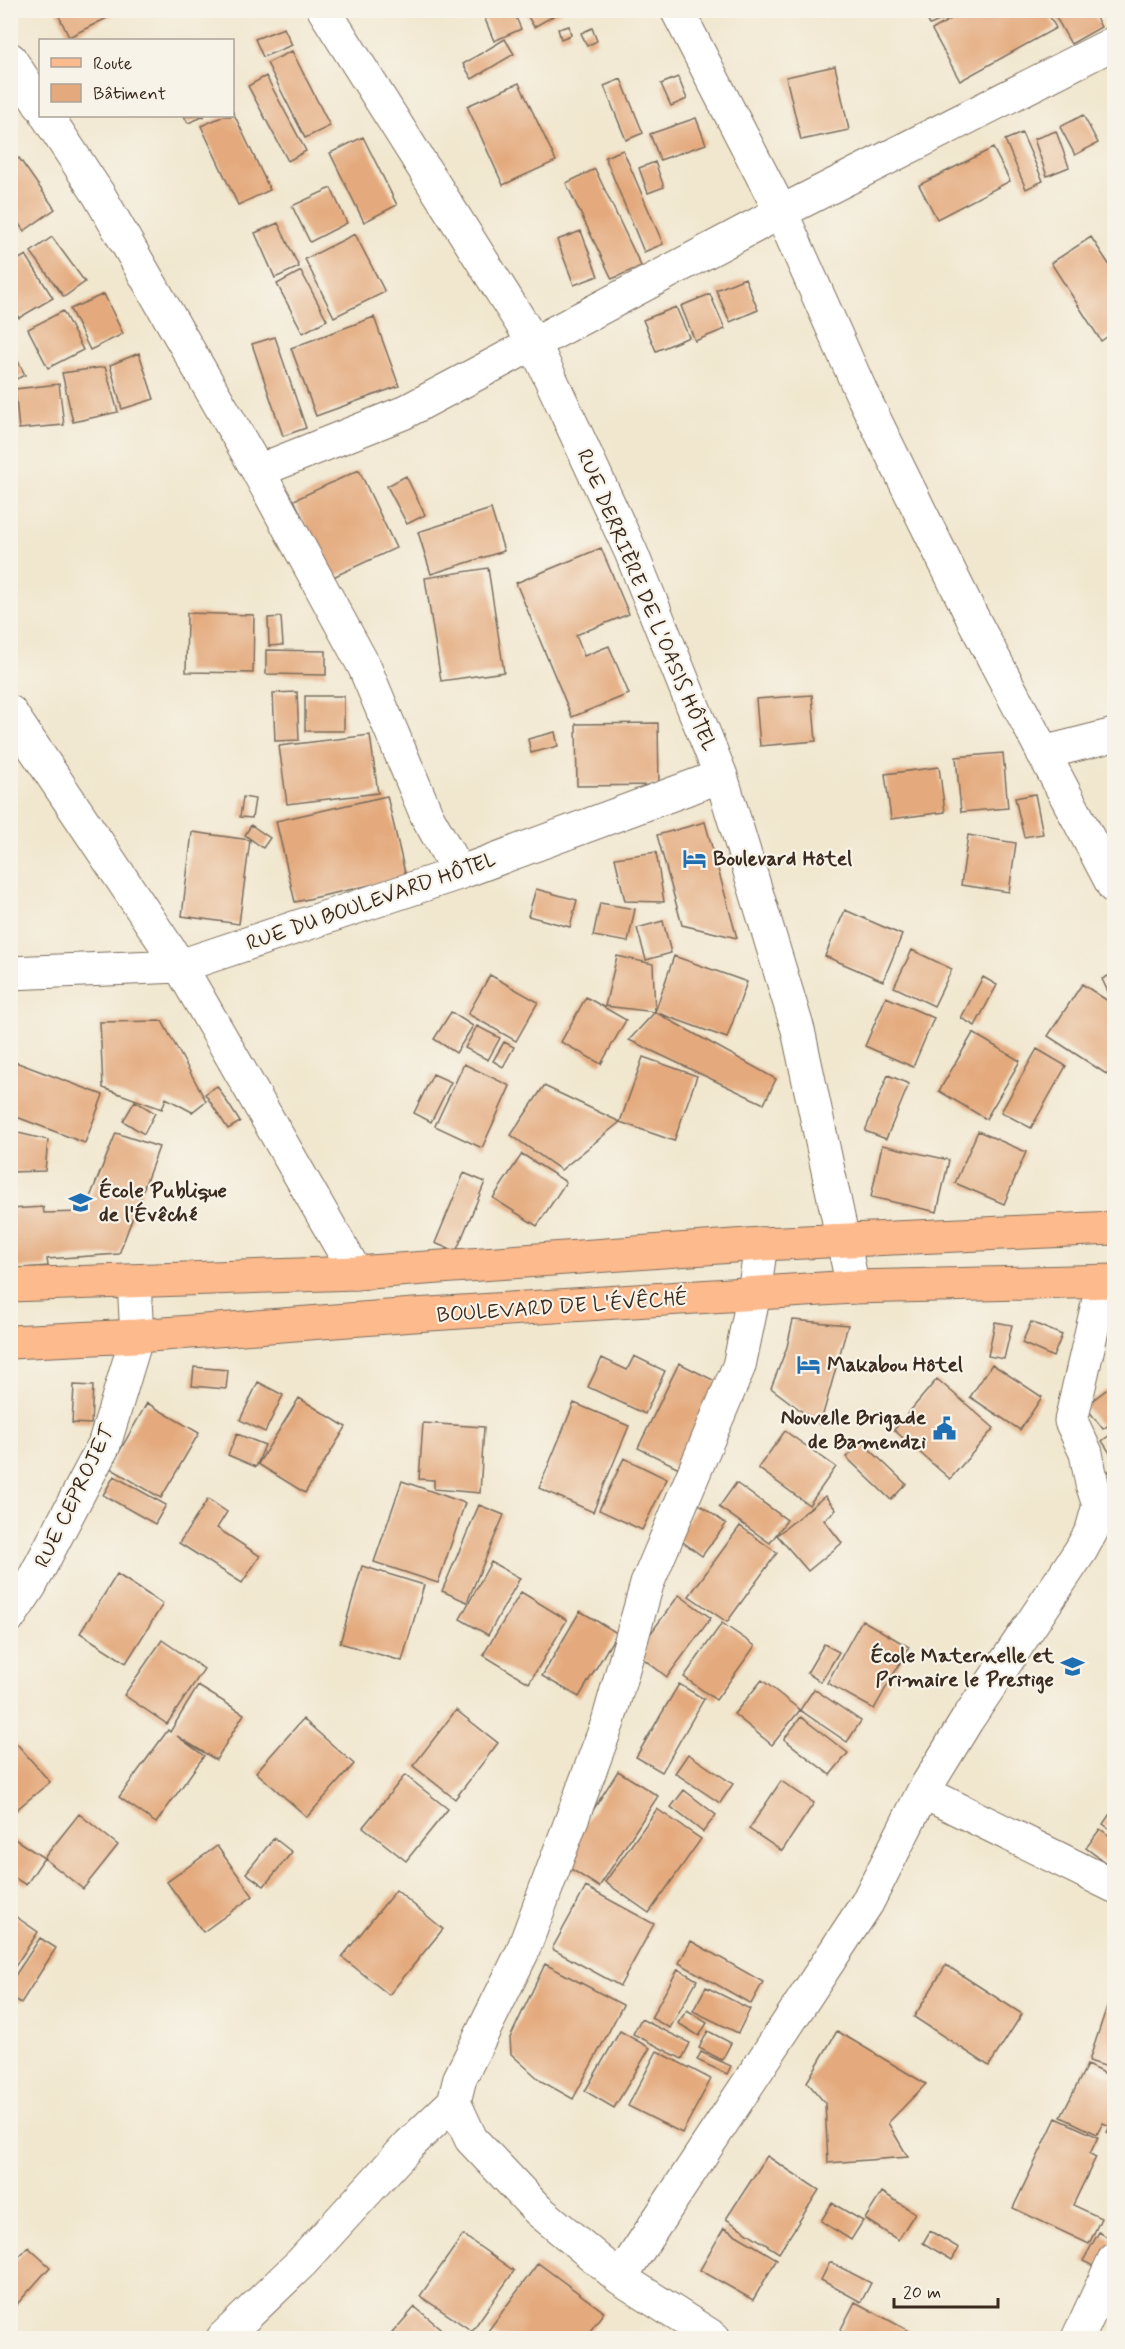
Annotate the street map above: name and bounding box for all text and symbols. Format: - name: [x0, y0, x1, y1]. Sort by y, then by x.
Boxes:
- legend: [39, 39, 234, 117]
- text: Route: [93, 52, 132, 76]
- text: Bâtiment: [93, 82, 166, 106]
- street label: RUE DERRIÈRE DE L'OASIS HÔTEL: [570, 445, 723, 756]
- hotel icon: Boulevard Hôtel: [682, 845, 708, 871]
- place label: Boulevard Hôtel: [713, 845, 852, 873]
- street label: RUE DU BOULEVARD HÔTEL: [243, 846, 500, 958]
- place label: École Publique de l'Évêché: [99, 1177, 227, 1229]
- school or university icon: École Publique de l'Évêché: [68, 1189, 94, 1215]
- street label: BOULEVARD DE L'ÉVÊCHÉ: [436, 1284, 688, 1330]
- hotel icon: Makabou Hôtel: [796, 1351, 822, 1377]
- place label: Makabou Hôtel: [827, 1351, 963, 1379]
- place label: Nouvelle Brigade de Bamendzi: [781, 1404, 927, 1456]
- public building icon: Nouvelle Brigade de Bamendzi: [931, 1416, 957, 1442]
- street label: RUE CEPROJET: [28, 1420, 122, 1572]
- place label: École Maternelle et Primaire le Prestige: [870, 1642, 1055, 1694]
- school or university icon: École Maternelle et Primaire le Prestige: [1059, 1654, 1085, 1680]
- scale bar: [894, 2271, 998, 2309]
- text: 20 m: [903, 2281, 941, 2305]

